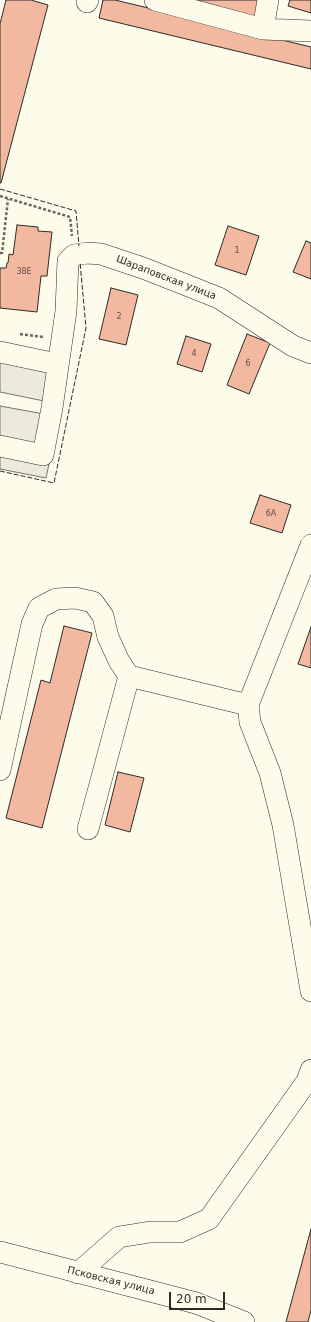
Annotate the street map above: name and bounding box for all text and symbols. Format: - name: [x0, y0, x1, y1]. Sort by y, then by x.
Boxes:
- house number: 1: [234, 246, 240, 256]
- street label: Шараповская улица: [114, 253, 218, 303]
- house number: 38Е: [16, 267, 32, 277]
- house number: 2: [116, 312, 122, 322]
- house number: 4: [191, 349, 197, 359]
- house number: 6: [245, 359, 251, 369]
- house number: 6А: [266, 509, 276, 519]
- street label: Псковская улица: [66, 1264, 156, 1298]
- scale bar: [171, 1284, 227, 1310]
- text: 20 m: [176, 1292, 207, 1306]

